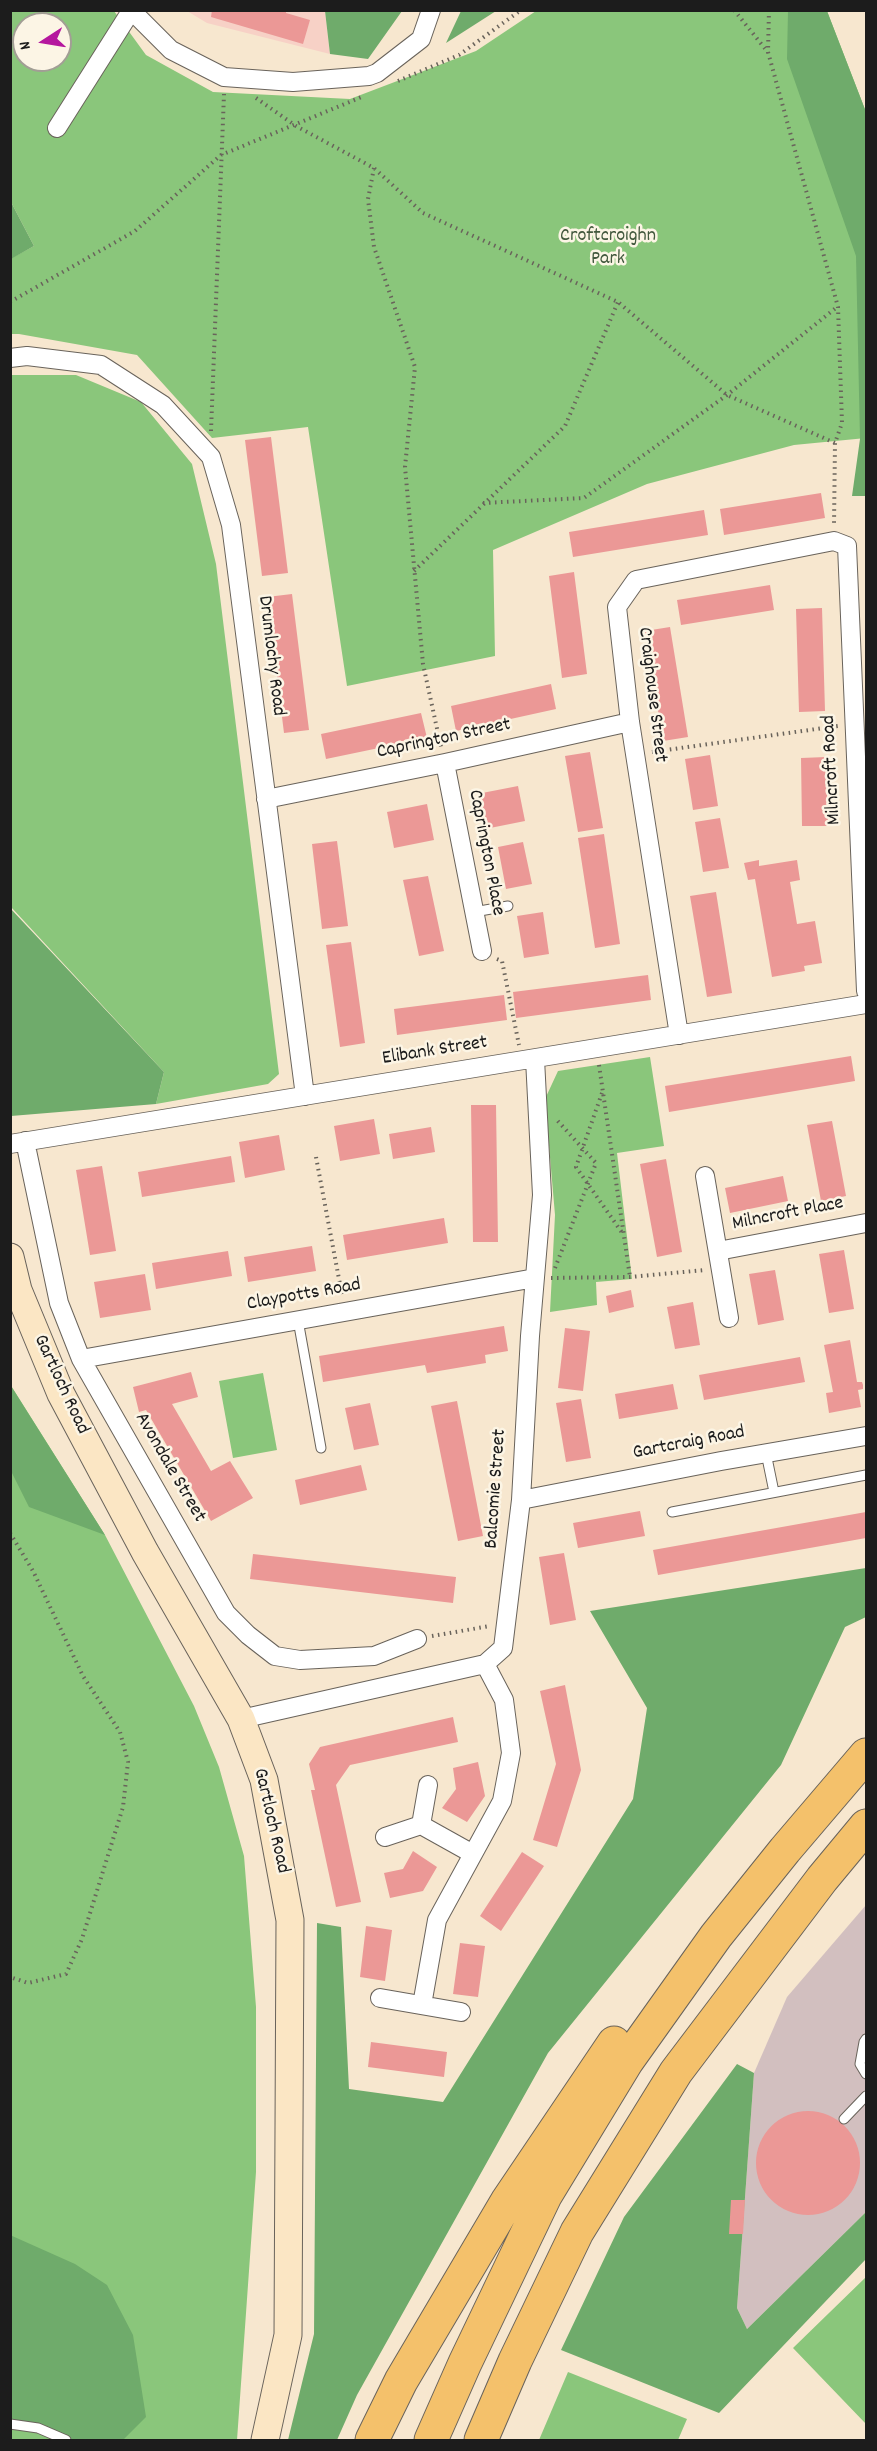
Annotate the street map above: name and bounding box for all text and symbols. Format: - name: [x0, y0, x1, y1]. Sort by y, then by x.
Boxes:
- north arrow: [12, 12, 72, 72]
- text: N: [14, 39, 38, 52]
- park label: Croftcroighn Park: [560, 225, 656, 272]
- street label: Drumlochy Road: [251, 594, 289, 718]
- street label: Craighouse Street: [631, 626, 671, 764]
- street label: Caprington Street: [375, 714, 513, 766]
- street label: Milncroft Road: [818, 714, 848, 826]
- street label: Caprington Place: [461, 788, 509, 918]
- street label: Elibank Street: [381, 1032, 489, 1072]
- street label: Milncroft Place: [730, 1192, 846, 1238]
- street label: Claypotts Road: [245, 1274, 363, 1318]
- street label: Gartloch Road: [26, 1331, 94, 1439]
- street label: Avondale Street: [128, 1409, 210, 1527]
- street label: Gartcraig Road: [631, 1421, 747, 1467]
- street label: Balcomie Street: [481, 1428, 513, 1550]
- street label: Gartloch Road: [246, 1766, 294, 1876]

